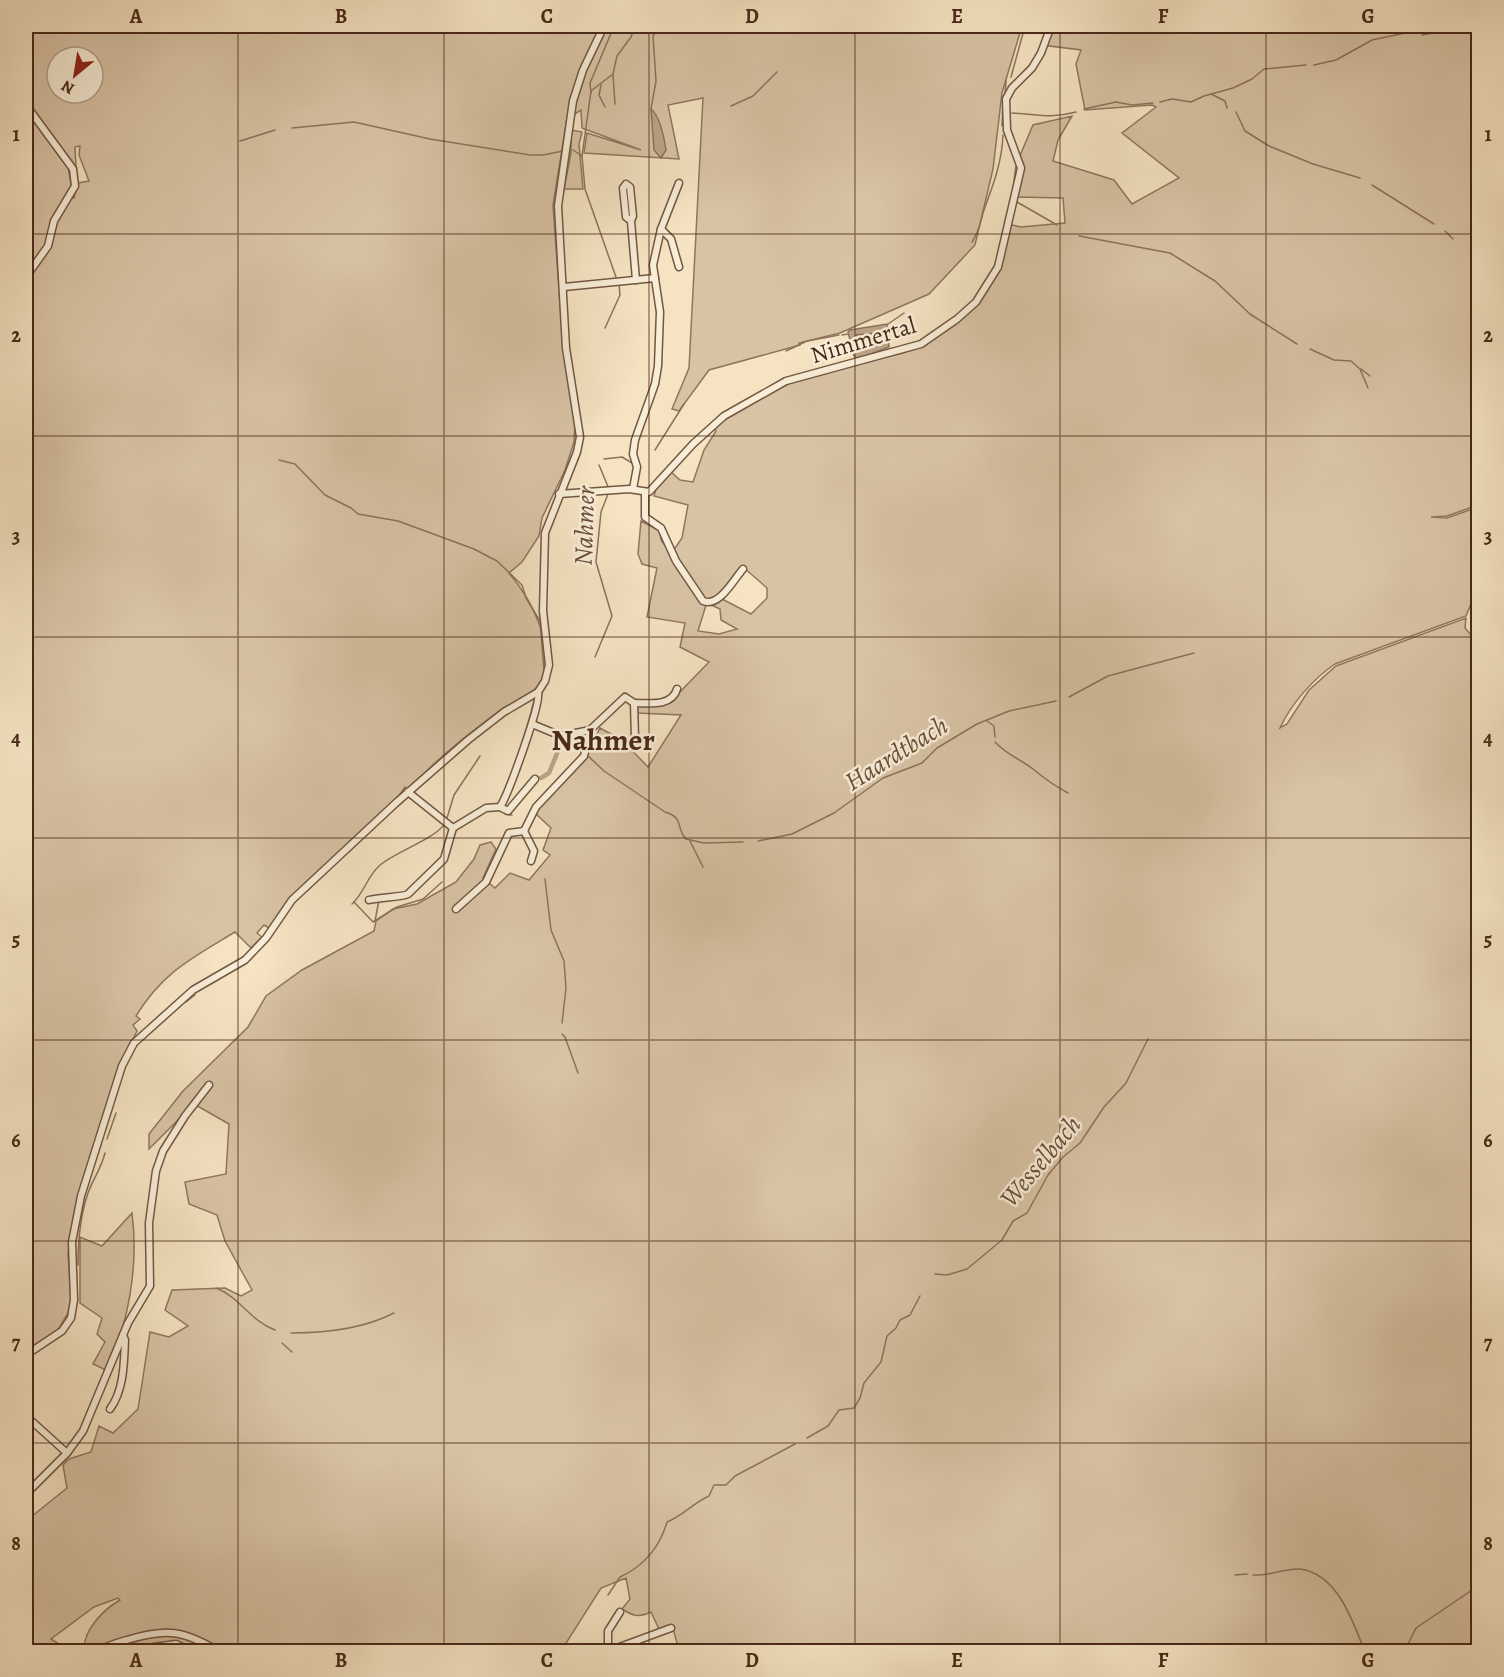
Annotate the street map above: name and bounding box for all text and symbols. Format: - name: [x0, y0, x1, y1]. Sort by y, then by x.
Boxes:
- text: A: [129, 3, 143, 30]
- text: B: [335, 3, 347, 30]
- text: C: [541, 3, 553, 30]
- text: D: [745, 3, 759, 30]
- text: E: [951, 3, 963, 30]
- text: F: [1158, 3, 1169, 30]
- text: G: [1361, 3, 1375, 30]
- north arrow: [45, 45, 105, 105]
- text: N: [57, 75, 79, 100]
- text: 1: [12, 121, 20, 148]
- text: 1: [1484, 121, 1492, 148]
- street label: Nimmertal: [806, 309, 920, 371]
- text: 2: [11, 322, 21, 349]
- text: 2: [1483, 322, 1493, 349]
- water label: Nahmer: [566, 485, 603, 566]
- text: 3: [12, 523, 20, 550]
- text: 3: [1484, 523, 1492, 550]
- water label: Haardtbach: [838, 708, 955, 799]
- district label: Nahmer: [551, 720, 655, 760]
- text: 4: [11, 725, 21, 752]
- text: 4: [1483, 725, 1493, 752]
- text: 5: [12, 926, 20, 953]
- text: 5: [1484, 926, 1492, 953]
- water label: Wesselbach: [992, 1108, 1089, 1215]
- text: 6: [11, 1127, 21, 1154]
- text: 6: [1483, 1127, 1493, 1154]
- text: 7: [12, 1329, 21, 1356]
- text: 7: [1484, 1329, 1493, 1356]
- text: 8: [11, 1530, 21, 1557]
- text: 8: [1483, 1530, 1493, 1557]
- text: A: [129, 1647, 143, 1674]
- text: B: [335, 1647, 347, 1674]
- text: C: [541, 1647, 553, 1674]
- text: D: [745, 1647, 759, 1674]
- text: E: [951, 1647, 963, 1674]
- text: F: [1158, 1647, 1169, 1674]
- text: G: [1361, 1647, 1375, 1674]

